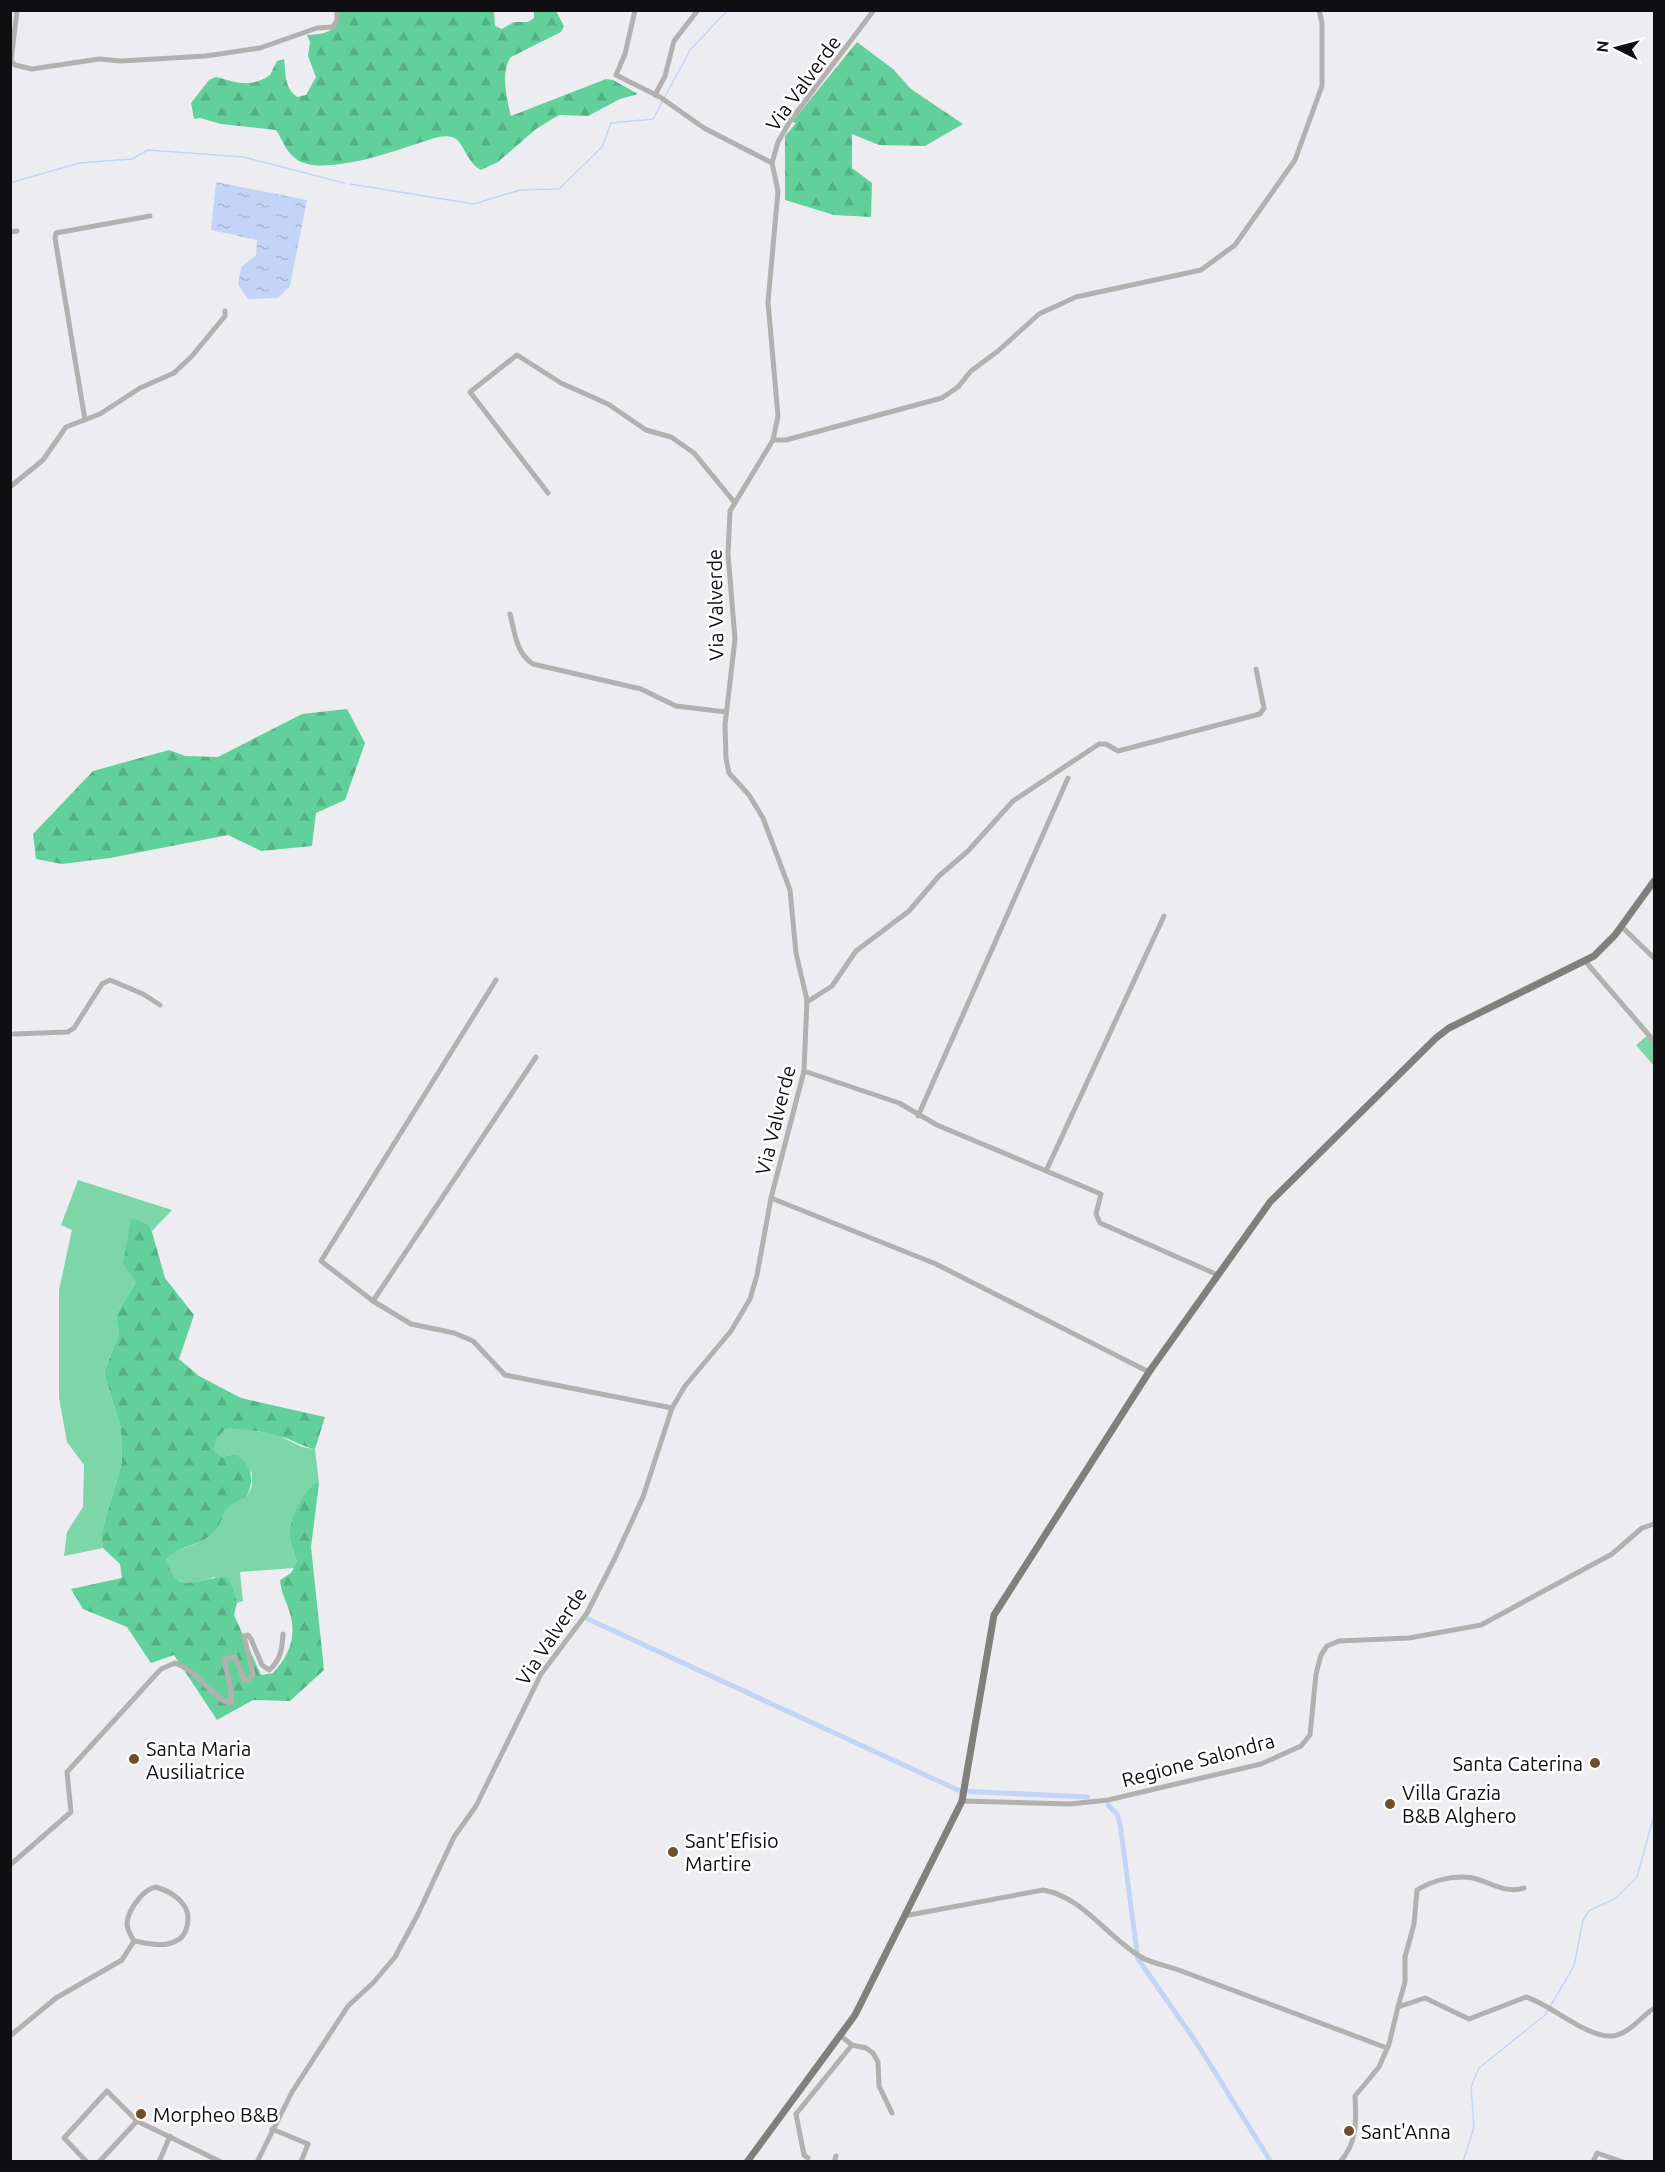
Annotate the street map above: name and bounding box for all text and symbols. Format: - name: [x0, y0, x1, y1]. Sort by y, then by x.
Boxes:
- north arrow: [1587, 18, 1647, 78]
- street label: Via Valverde: [761, 31, 845, 135]
- text: N: [1593, 40, 1612, 53]
- street label: Via Valverde: [703, 549, 727, 661]
- street label: Via Valverde: [750, 1063, 800, 1177]
- street label: Via Valverde: [511, 1583, 591, 1689]
- street label: Regione Salondra: [1119, 1729, 1277, 1791]
- place label: Santa Maria Ausiliatrice: [146, 1737, 251, 1783]
- marker: Santa Maria Ausiliatrice: [127, 1752, 141, 1766]
- place label: Santa Caterina: [1453, 1752, 1583, 1775]
- marker: Santa Caterina: [1588, 1756, 1602, 1770]
- place label: Villa Grazia B&B Alghero: [1402, 1781, 1517, 1827]
- marker: Villa Grazia B&B Alghero: [1383, 1797, 1397, 1811]
- place label: Sant'Efisio Martire: [685, 1829, 779, 1875]
- marker: Sant'Efisio Martire: [666, 1845, 680, 1859]
- place label: Morpheo B&B: [153, 2103, 279, 2126]
- marker: Morpheo B&B: [134, 2107, 148, 2121]
- place label: Sant'Anna: [1361, 2120, 1451, 2143]
- marker: Sant'Anna: [1342, 2124, 1356, 2138]

